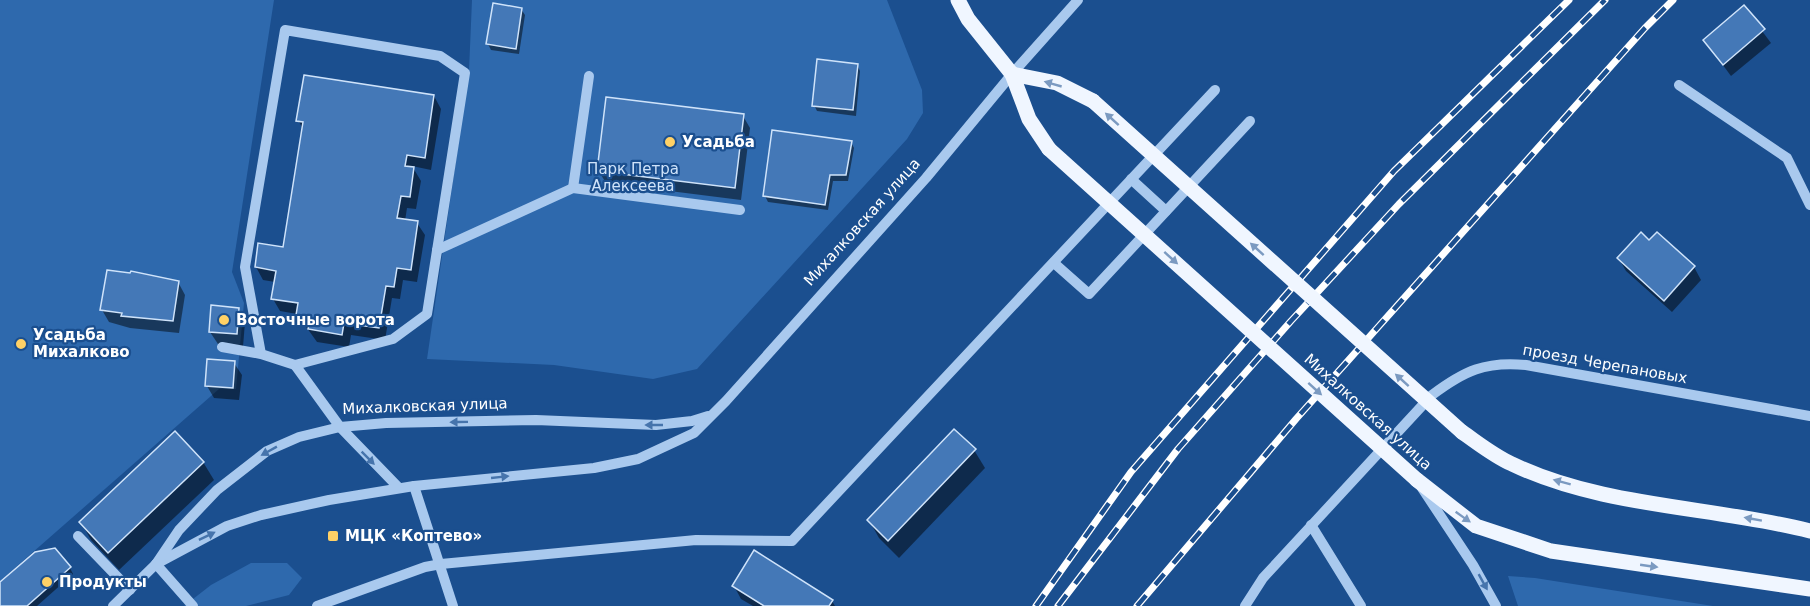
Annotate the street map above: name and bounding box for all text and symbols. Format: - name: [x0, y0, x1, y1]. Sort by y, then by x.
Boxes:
- one-way arrow: [1044, 79, 1062, 88]
- one-way arrow: [1105, 113, 1120, 126]
- place label: Усадьба: [682, 133, 755, 151]
- marker: Усадьба: [663, 135, 677, 149]
- street label: Михалковская улица: [800, 155, 924, 289]
- park label: Парк Петра Алексеева: [587, 160, 679, 195]
- one-way arrow: [1250, 243, 1265, 256]
- one-way arrow: [1163, 251, 1178, 265]
- place label: Восточные ворота: [236, 311, 395, 329]
- marker: Восточные ворота: [217, 313, 231, 327]
- place label: Усадьба Михалково: [33, 326, 130, 361]
- marker: Усадьба Михалково: [14, 337, 28, 351]
- street label: проезд Черепановых: [1521, 341, 1689, 387]
- street label: Михалковская улица: [1301, 350, 1435, 474]
- one-way arrow: [1395, 374, 1410, 387]
- one-way arrow: [1308, 382, 1323, 396]
- street label: Михалковская улица: [342, 394, 508, 418]
- one-way arrow: [450, 417, 469, 427]
- one-way arrow: [644, 420, 663, 430]
- one-way arrow: [260, 446, 277, 456]
- one-way arrow: [361, 451, 375, 465]
- one-way arrow: [491, 472, 510, 482]
- one-way arrow: [1552, 477, 1570, 486]
- one-way arrow: [1454, 511, 1470, 523]
- one-way arrow: [1743, 515, 1762, 524]
- place label: МЦК «Коптево»: [345, 527, 482, 545]
- marker: МЦК «Коптево»: [326, 529, 340, 543]
- one-way arrow: [199, 531, 216, 540]
- one-way arrow: [1640, 561, 1659, 570]
- place label: Продукты: [59, 573, 147, 591]
- one-way arrow: [1477, 574, 1487, 591]
- marker: Продукты: [40, 575, 54, 589]

